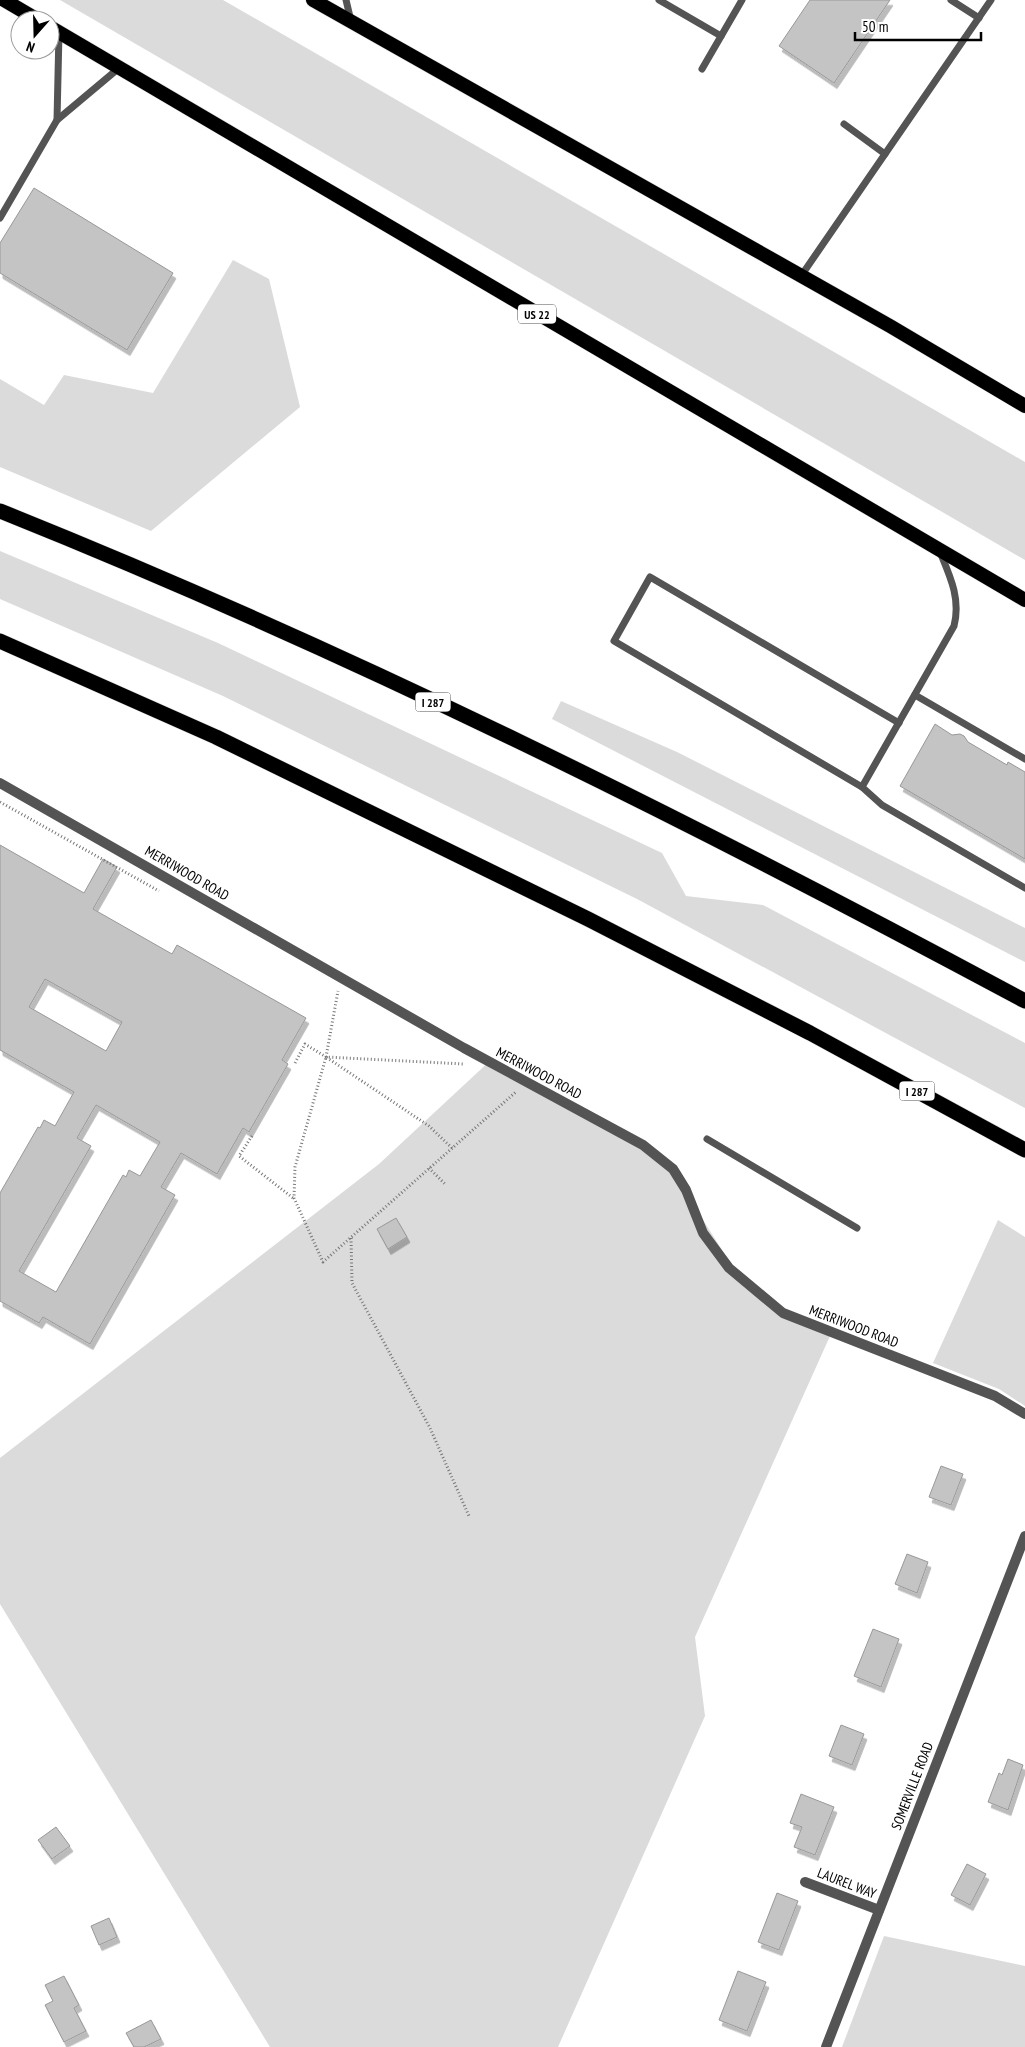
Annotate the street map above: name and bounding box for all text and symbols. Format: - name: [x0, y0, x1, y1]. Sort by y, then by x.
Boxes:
- north arrow: [10, 10, 60, 60]
- scale bar: [855, 10, 981, 42]
- text: 50 m: [862, 17, 888, 36]
- text: N: [24, 37, 37, 57]
- road number: US 22: [518, 304, 556, 324]
- road number: I 287: [416, 692, 450, 712]
- street label: MERRIWOOD ROAD: [142, 842, 232, 904]
- street label: MERRIWOOD ROAD: [493, 1043, 585, 1103]
- road number: I 287: [900, 1082, 934, 1100]
- street label: MERRIWOOD ROAD: [807, 1301, 901, 1351]
- street label: SOMERVILLE ROAD: [887, 1739, 937, 1833]
- street label: LAUREL WAY: [815, 1864, 880, 1903]

